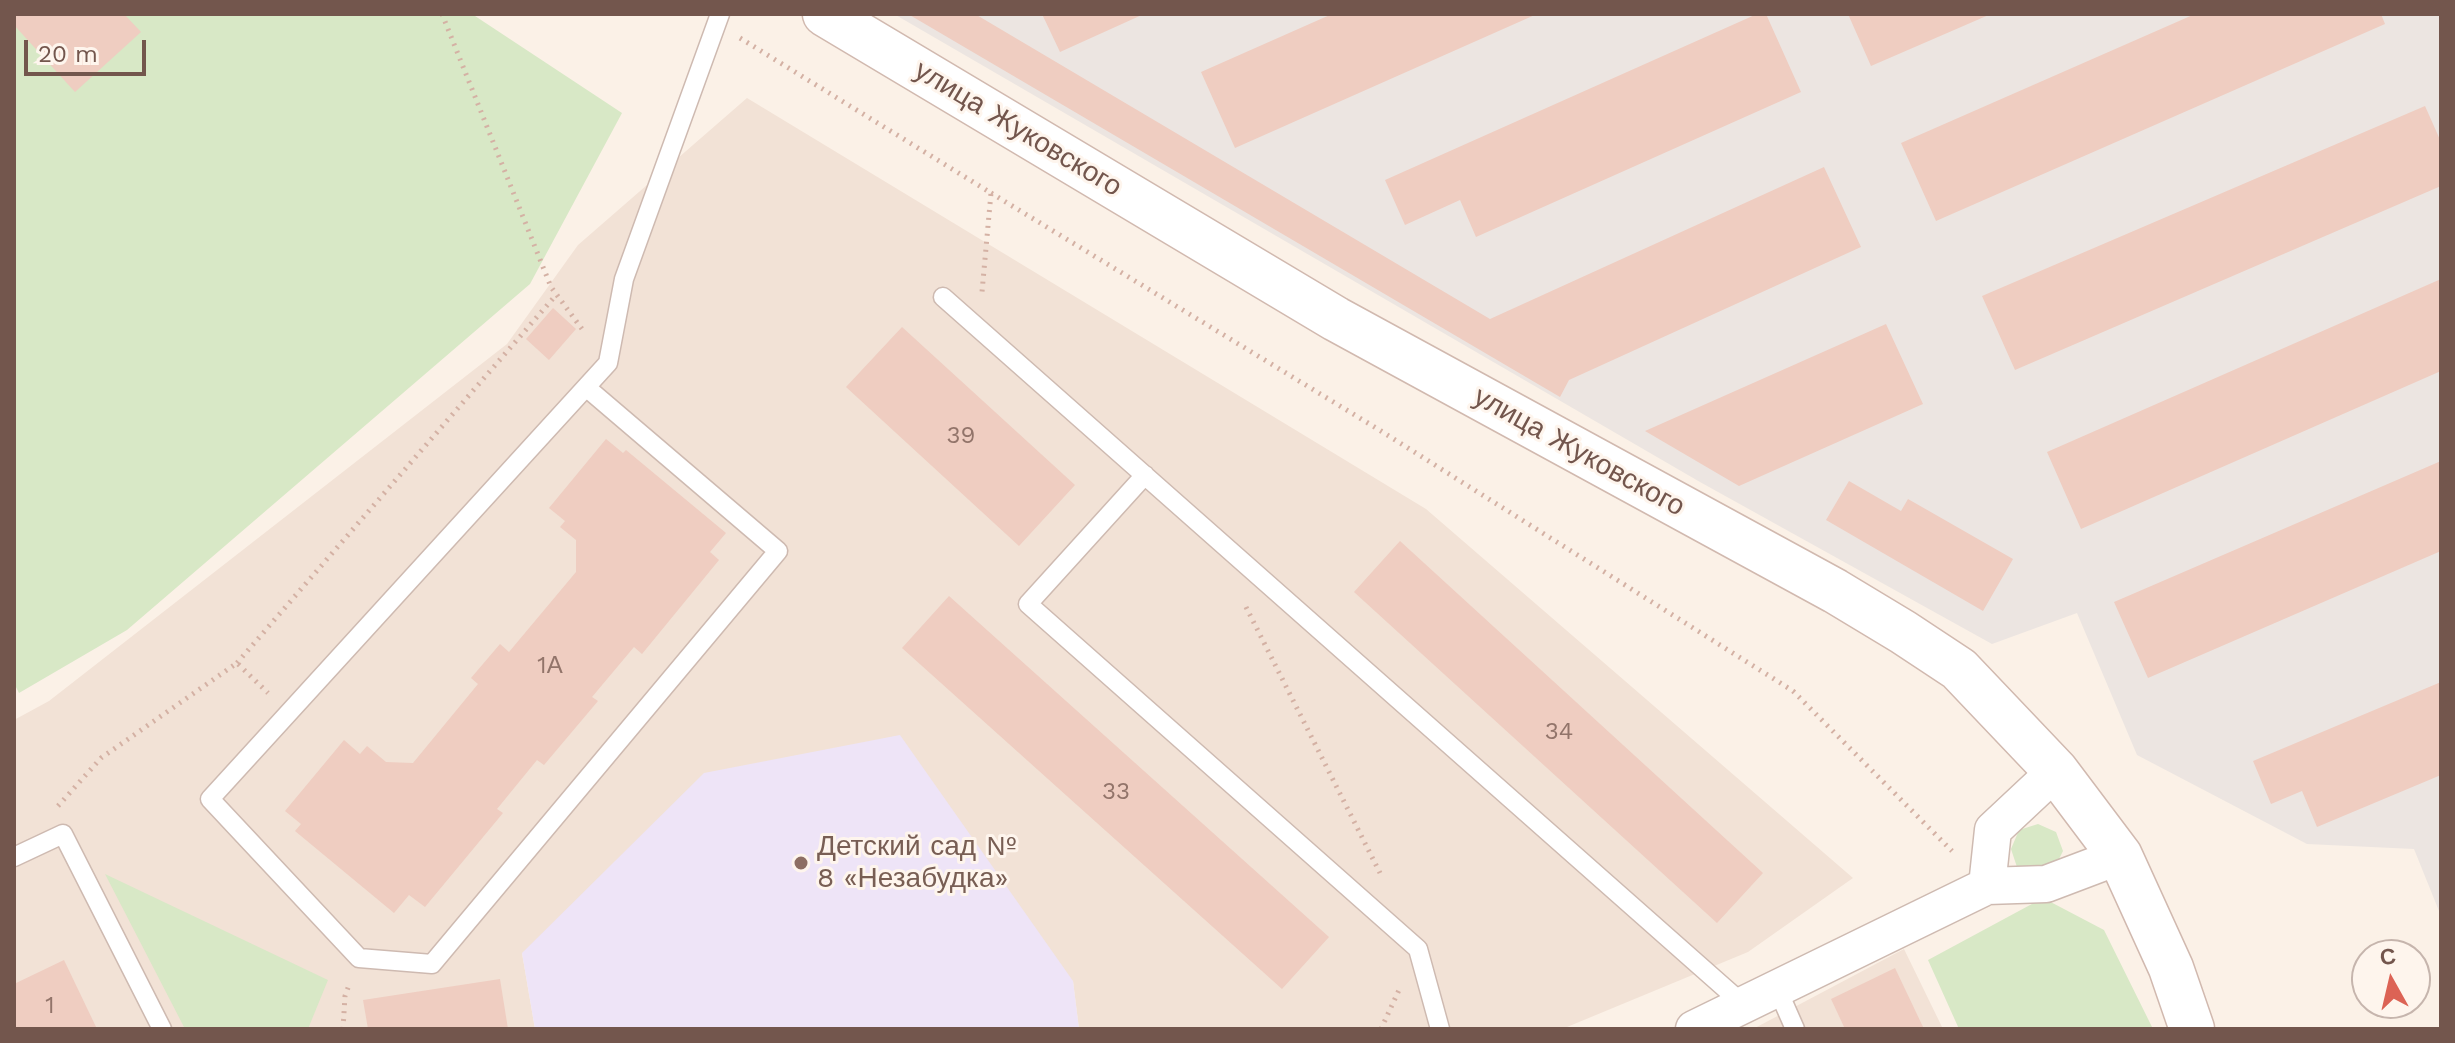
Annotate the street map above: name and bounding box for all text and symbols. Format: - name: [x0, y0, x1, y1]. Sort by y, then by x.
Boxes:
- scale bar: [28, 24, 150, 74]
- text: 20 m: [38, 40, 98, 68]
- street label: улица Жуковского: [908, 54, 1128, 204]
- street label: улица Жуковского: [1468, 380, 1690, 524]
- house number: 39: [947, 422, 975, 450]
- house number: 1А: [537, 652, 563, 680]
- house number: 34: [1545, 718, 1573, 746]
- house number: 33: [1102, 778, 1130, 806]
- place label: Детский сад № 8 «Незабудка»: [817, 830, 1016, 896]
- marker: Детский сад № 8 «Незабудка»: [792, 854, 810, 872]
- north arrow: [2351, 939, 2431, 1019]
- text: С: [2378, 943, 2397, 970]
- house number: 1: [45, 992, 55, 1020]

